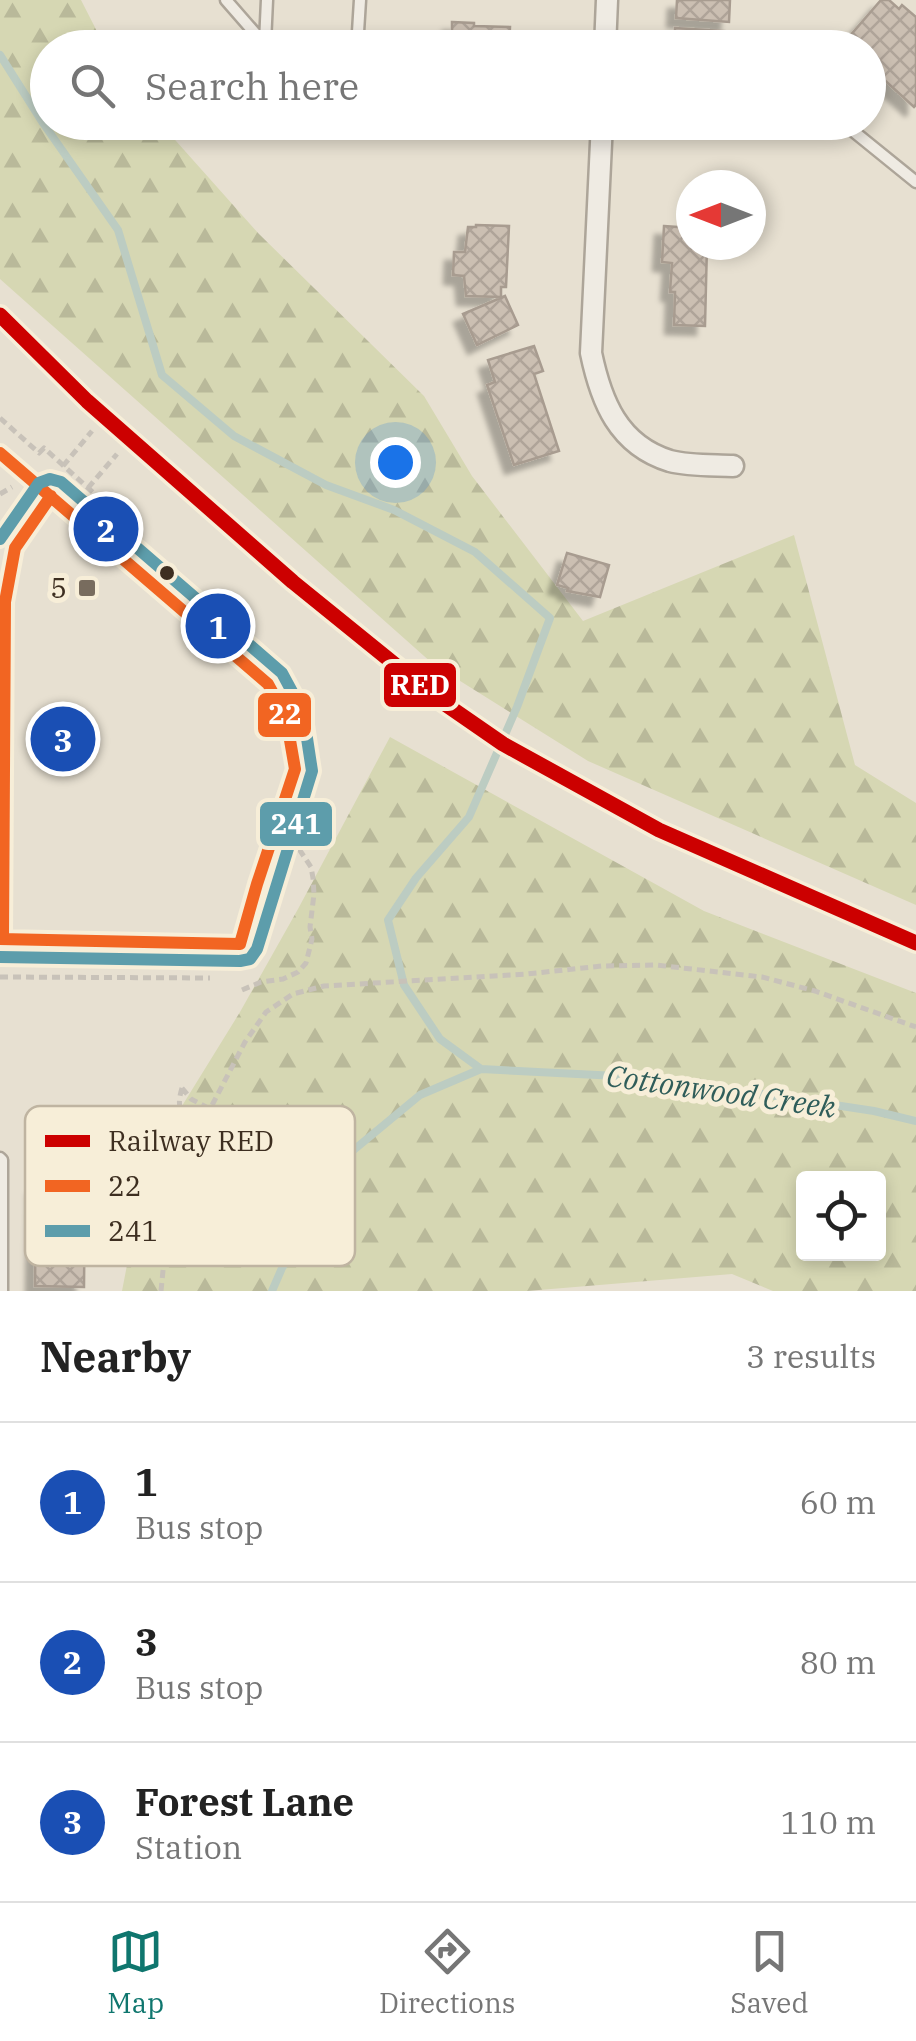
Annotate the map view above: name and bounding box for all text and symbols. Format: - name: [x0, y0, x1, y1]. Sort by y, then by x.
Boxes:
- search box: [30, 30, 886, 140]
- icon: search: [65, 58, 120, 113]
- text: Search here: [145, 61, 359, 110]
- north arrow: [676, 170, 766, 260]
- your location: [370, 437, 421, 488]
- pin: 2: [74, 492, 138, 566]
- unlabelled marker: [157, 563, 177, 583]
- place label: 5: [50, 569, 67, 606]
- marker: 5: [76, 577, 98, 599]
- pin: 1: [186, 588, 250, 664]
- line badge: RED: [382, 661, 458, 709]
- text: RED: [390, 666, 450, 703]
- line badge: 22: [256, 691, 313, 739]
- text: 22: [268, 695, 302, 732]
- pin: 3: [30, 702, 96, 776]
- line badge: 241: [258, 800, 334, 848]
- text: 241: [271, 805, 321, 842]
- water label: Cottonwood Creek: [604, 1055, 838, 1126]
- legend: [25, 1106, 355, 1266]
- text: Railway RED: [108, 1122, 274, 1159]
- text: 22: [108, 1167, 142, 1204]
- map controls: [796, 1171, 886, 1261]
- button: locate: [796, 1171, 886, 1261]
- text: 241: [108, 1212, 158, 1249]
- text: Nearby: [40, 1329, 191, 1384]
- text: 3 results: [746, 1335, 876, 1377]
- text: 1: [135, 1457, 158, 1506]
- text: 1: [63, 1481, 82, 1523]
- text: 60 m: [800, 1481, 876, 1523]
- text: Bus stop: [135, 1506, 263, 1548]
- text: 3: [135, 1617, 158, 1666]
- text: 2: [63, 1641, 82, 1683]
- text: 80 m: [800, 1641, 876, 1683]
- text: Bus stop: [135, 1666, 263, 1708]
- text: Forest Lane: [135, 1777, 354, 1826]
- text: 3: [63, 1801, 82, 1843]
- text: 110 m: [780, 1801, 876, 1843]
- text: Station: [135, 1826, 242, 1868]
- tab: Map: [107, 1924, 164, 2021]
- tab: Directions: [379, 1924, 515, 2021]
- tab: Saved: [730, 1924, 809, 2021]

